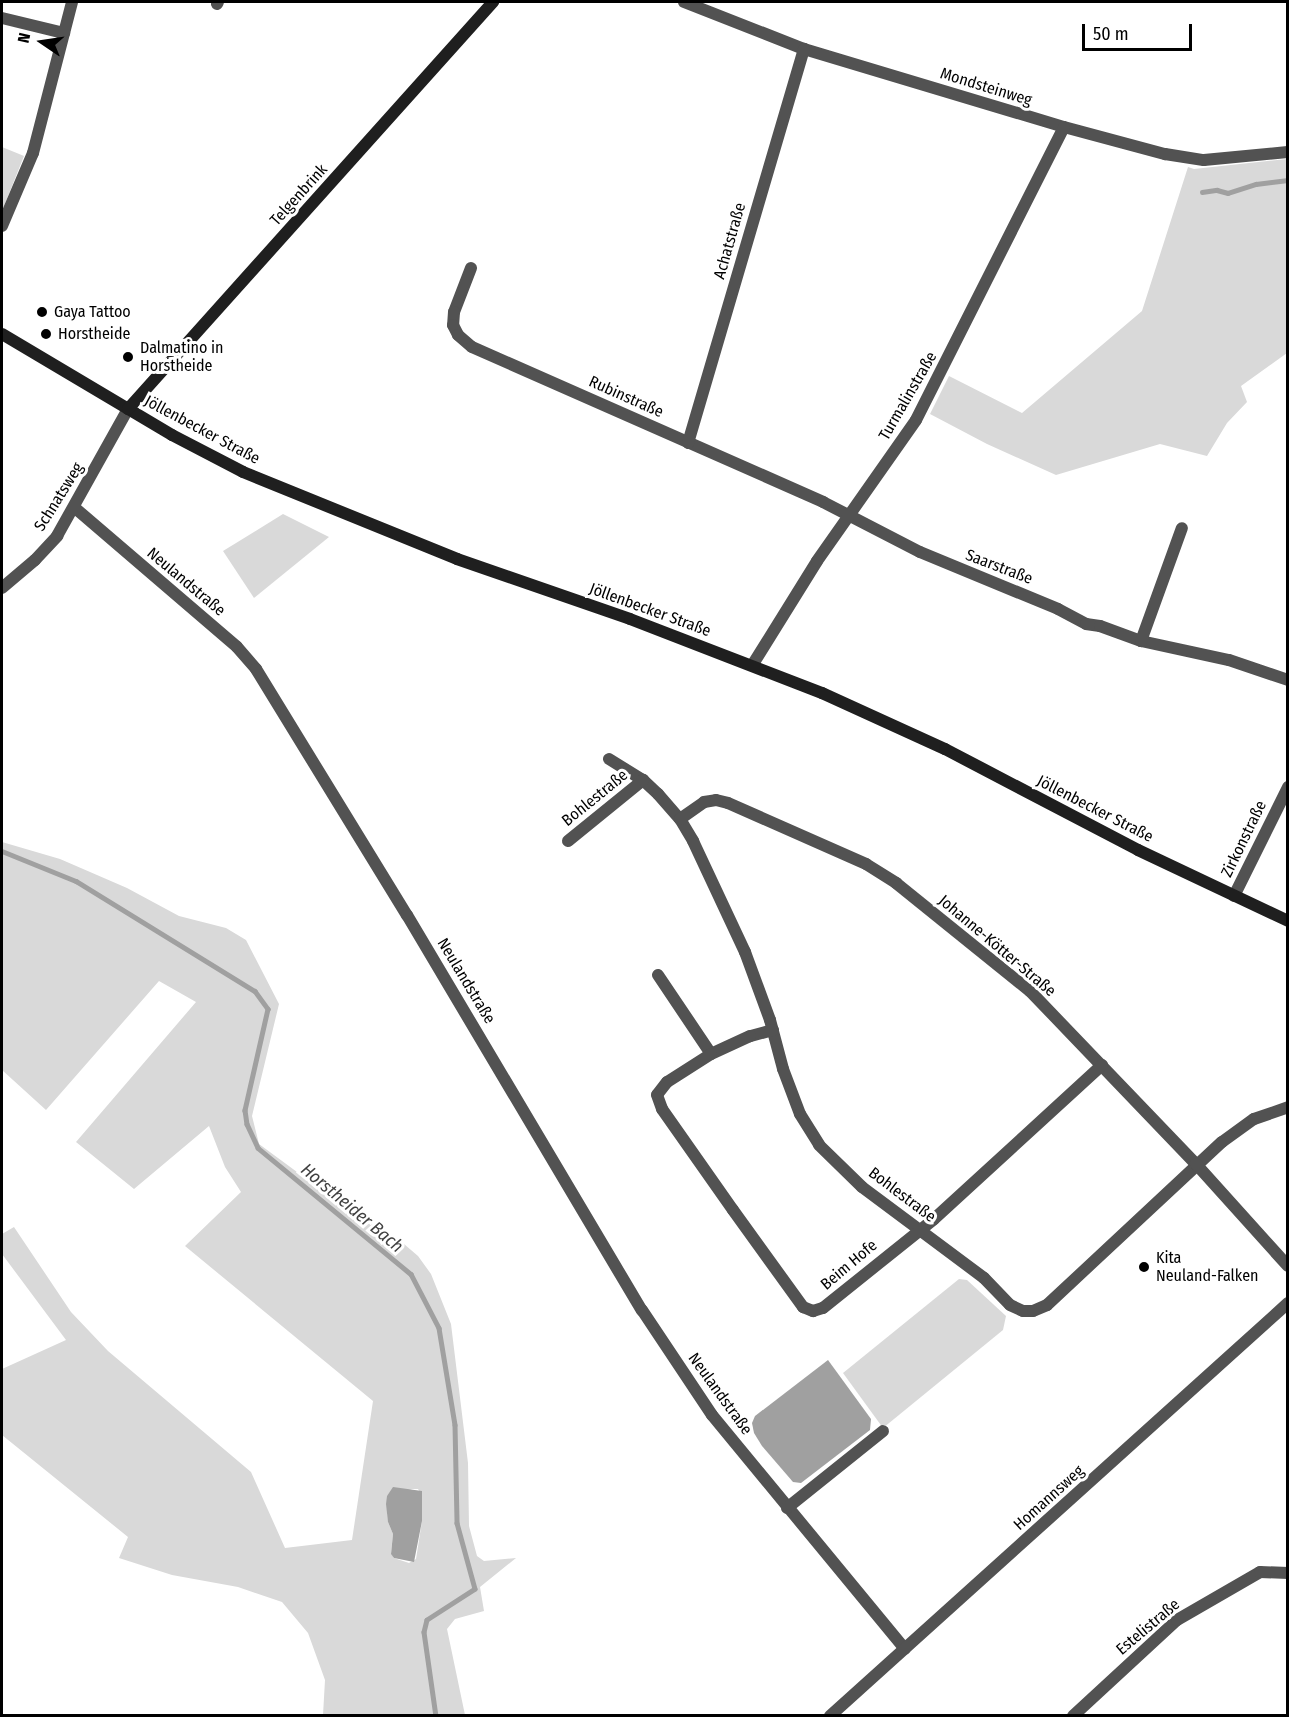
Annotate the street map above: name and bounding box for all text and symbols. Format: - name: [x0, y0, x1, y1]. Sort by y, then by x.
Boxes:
- north arrow: [12, 12, 72, 72]
- scale bar: [1085, 12, 1194, 50]
- text: 50 m: [1093, 23, 1129, 45]
- text: N: [14, 31, 34, 45]
- street label: Mondsteinweg: [938, 64, 1034, 110]
- street label: Telgenbrink: [266, 160, 332, 230]
- street label: Achatstraße: [710, 201, 750, 281]
- place label: Gaya Tattoo: [54, 302, 131, 322]
- marker: Gaya Tattoo: [35, 305, 49, 319]
- place label: Horstheide: [58, 324, 130, 344]
- marker: Horstheide: [39, 327, 53, 341]
- place label: Dalmatino in Horstheide: [140, 338, 224, 376]
- street label: Turmalinstraße: [875, 348, 941, 444]
- marker: Dalmatino in Horstheide: [121, 350, 135, 364]
- street label: Rubinstraße: [586, 372, 666, 422]
- street label: Jöllenbecker Straße: [141, 392, 263, 468]
- street label: Schnatsweg: [30, 459, 88, 535]
- street label: Neulandstraße: [143, 544, 229, 620]
- street label: Saarstraße: [963, 545, 1035, 589]
- street label: Jöllenbecker Straße: [587, 579, 713, 641]
- street label: Bohlestraße: [558, 766, 632, 830]
- street label: Jöllenbecker Straße: [1034, 771, 1156, 847]
- street label: Zirkonstraße: [1217, 798, 1271, 880]
- street label: Johanne-Kötter-Straße: [934, 891, 1060, 1001]
- street label: Neulandstraße: [433, 935, 499, 1027]
- water label: Horstheider Bach: [296, 1159, 408, 1257]
- street label: Bohlestraße: [865, 1164, 939, 1226]
- street label: Beim Hofe: [817, 1236, 881, 1294]
- place label: Kita Neuland-Falken: [1156, 1248, 1258, 1286]
- marker: Kita Neuland-Falken: [1137, 1260, 1151, 1274]
- street label: Neulandstraße: [684, 1349, 756, 1439]
- street label: Homannsweg: [1010, 1462, 1088, 1534]
- street label: Estelistraße: [1112, 1595, 1184, 1659]

